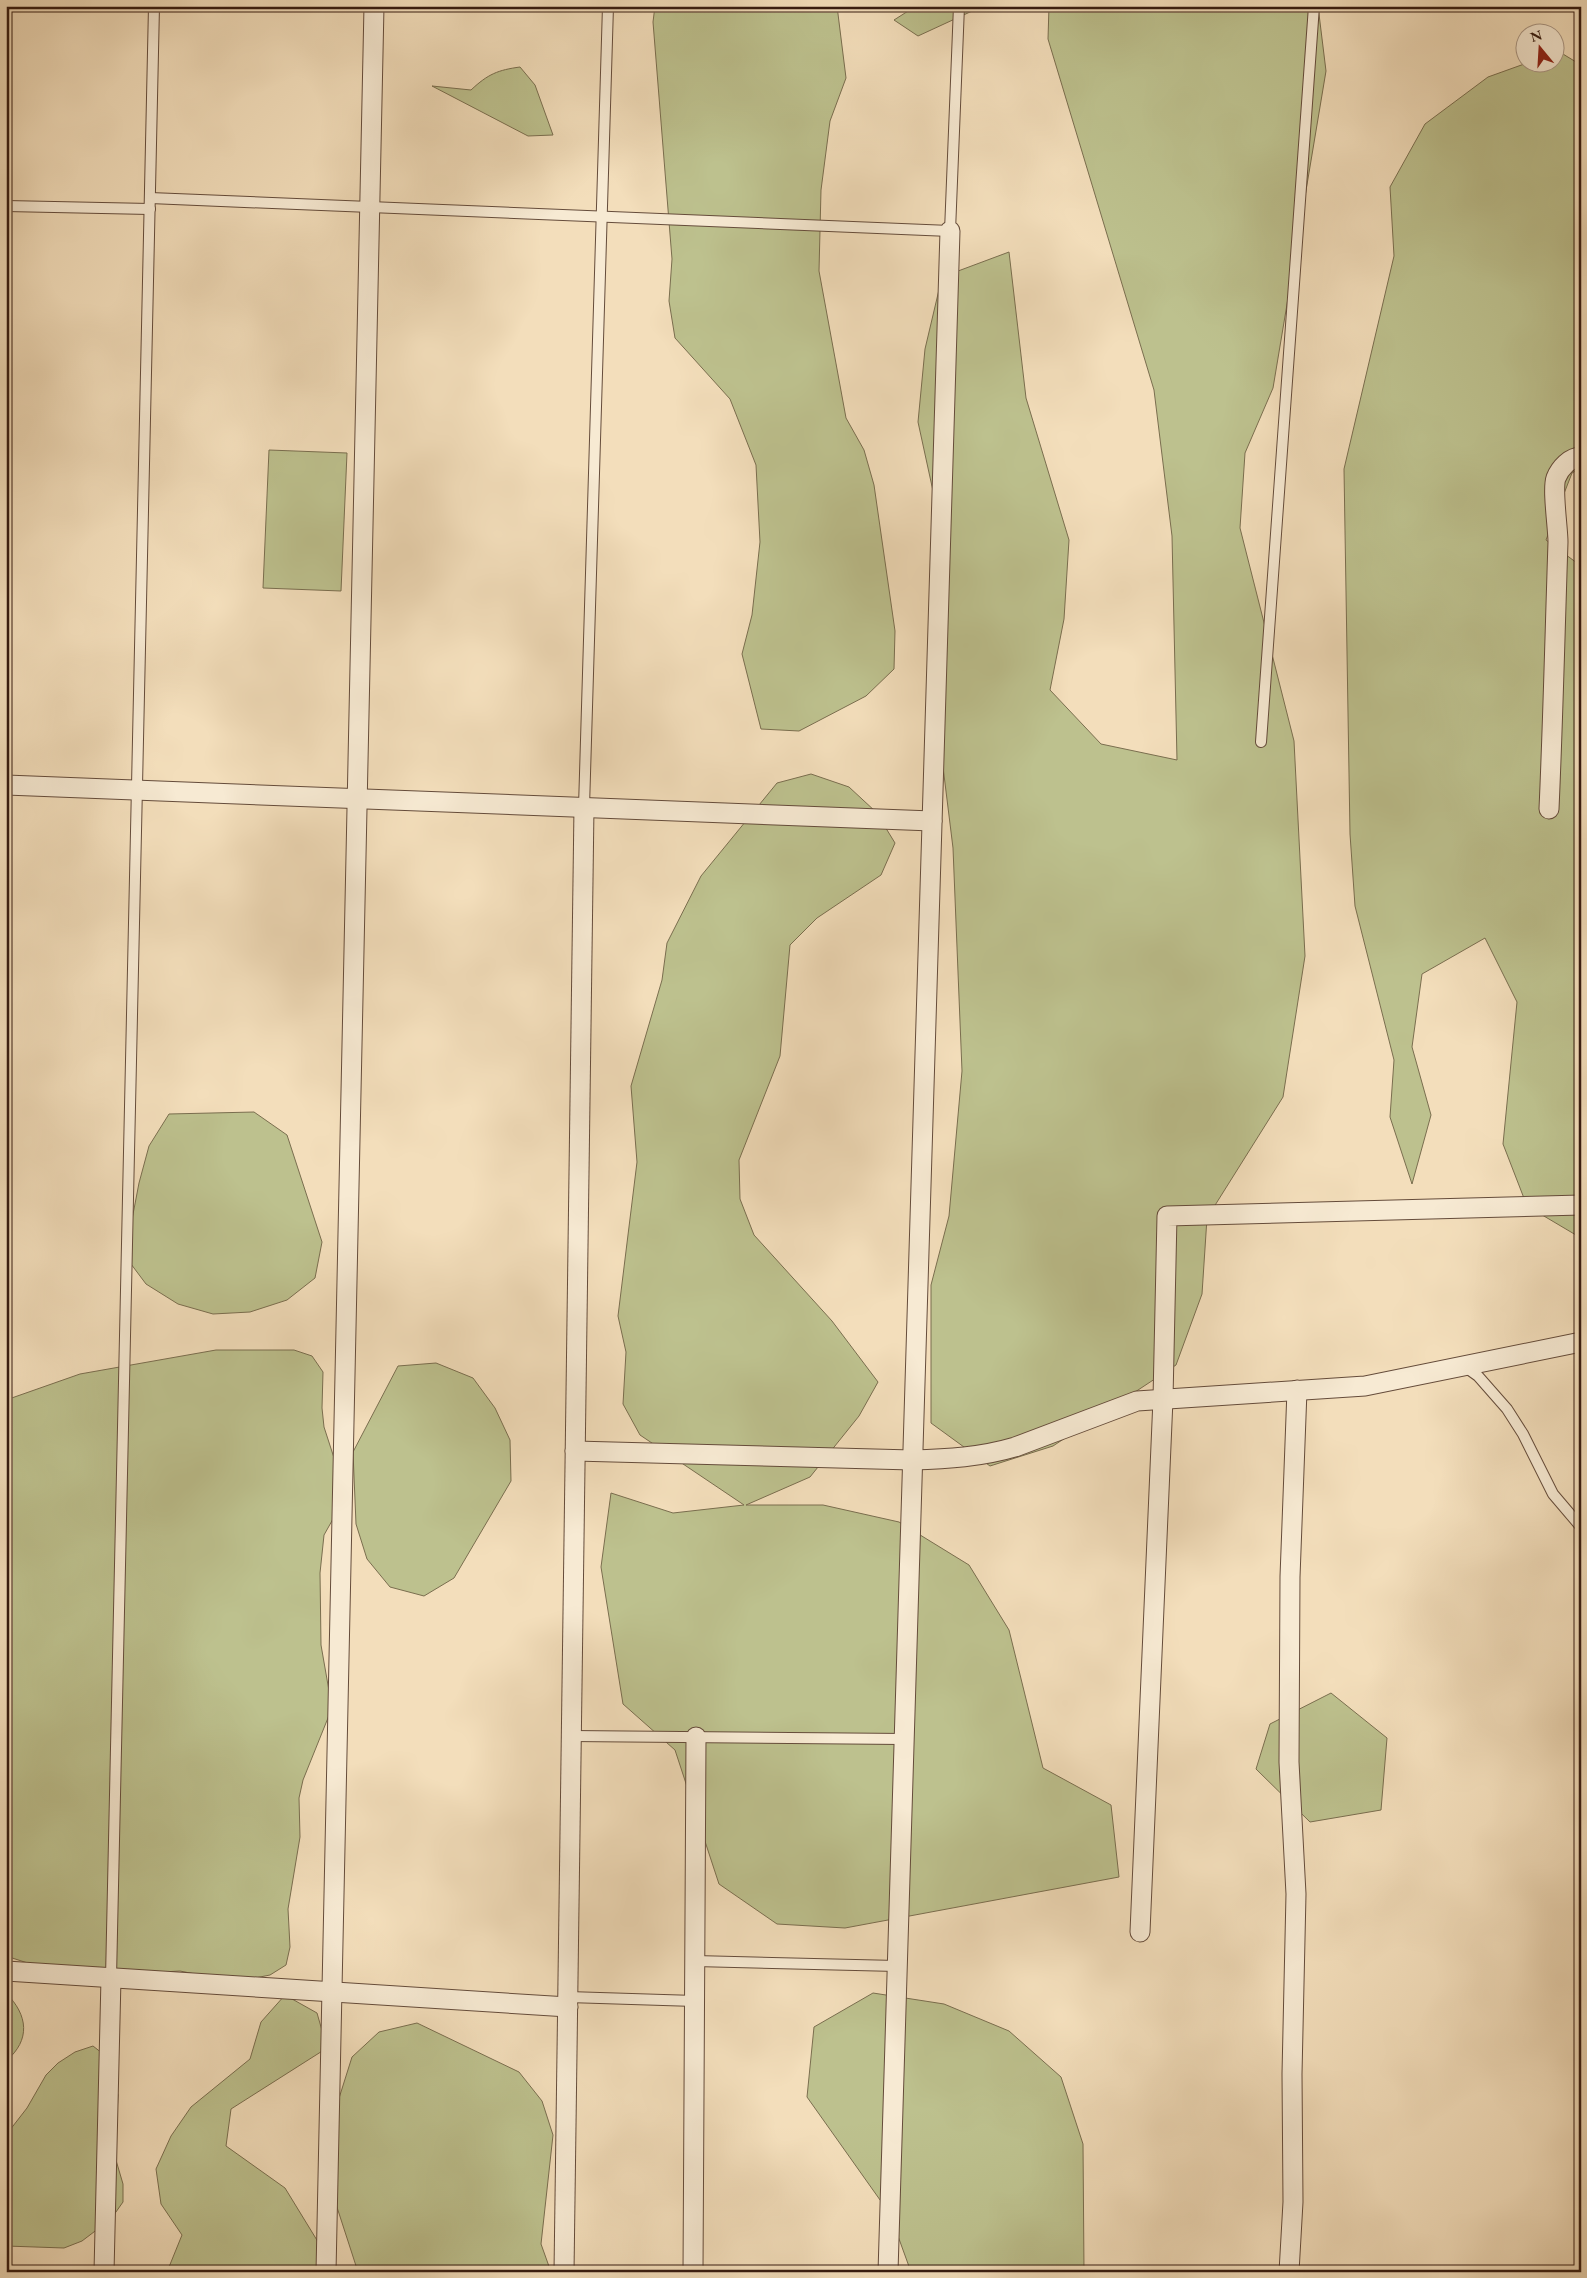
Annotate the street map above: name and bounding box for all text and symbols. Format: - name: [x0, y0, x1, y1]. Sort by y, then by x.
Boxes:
- north arrow: [1514, 22, 1564, 72]
- text: N: [1528, 25, 1545, 46]

